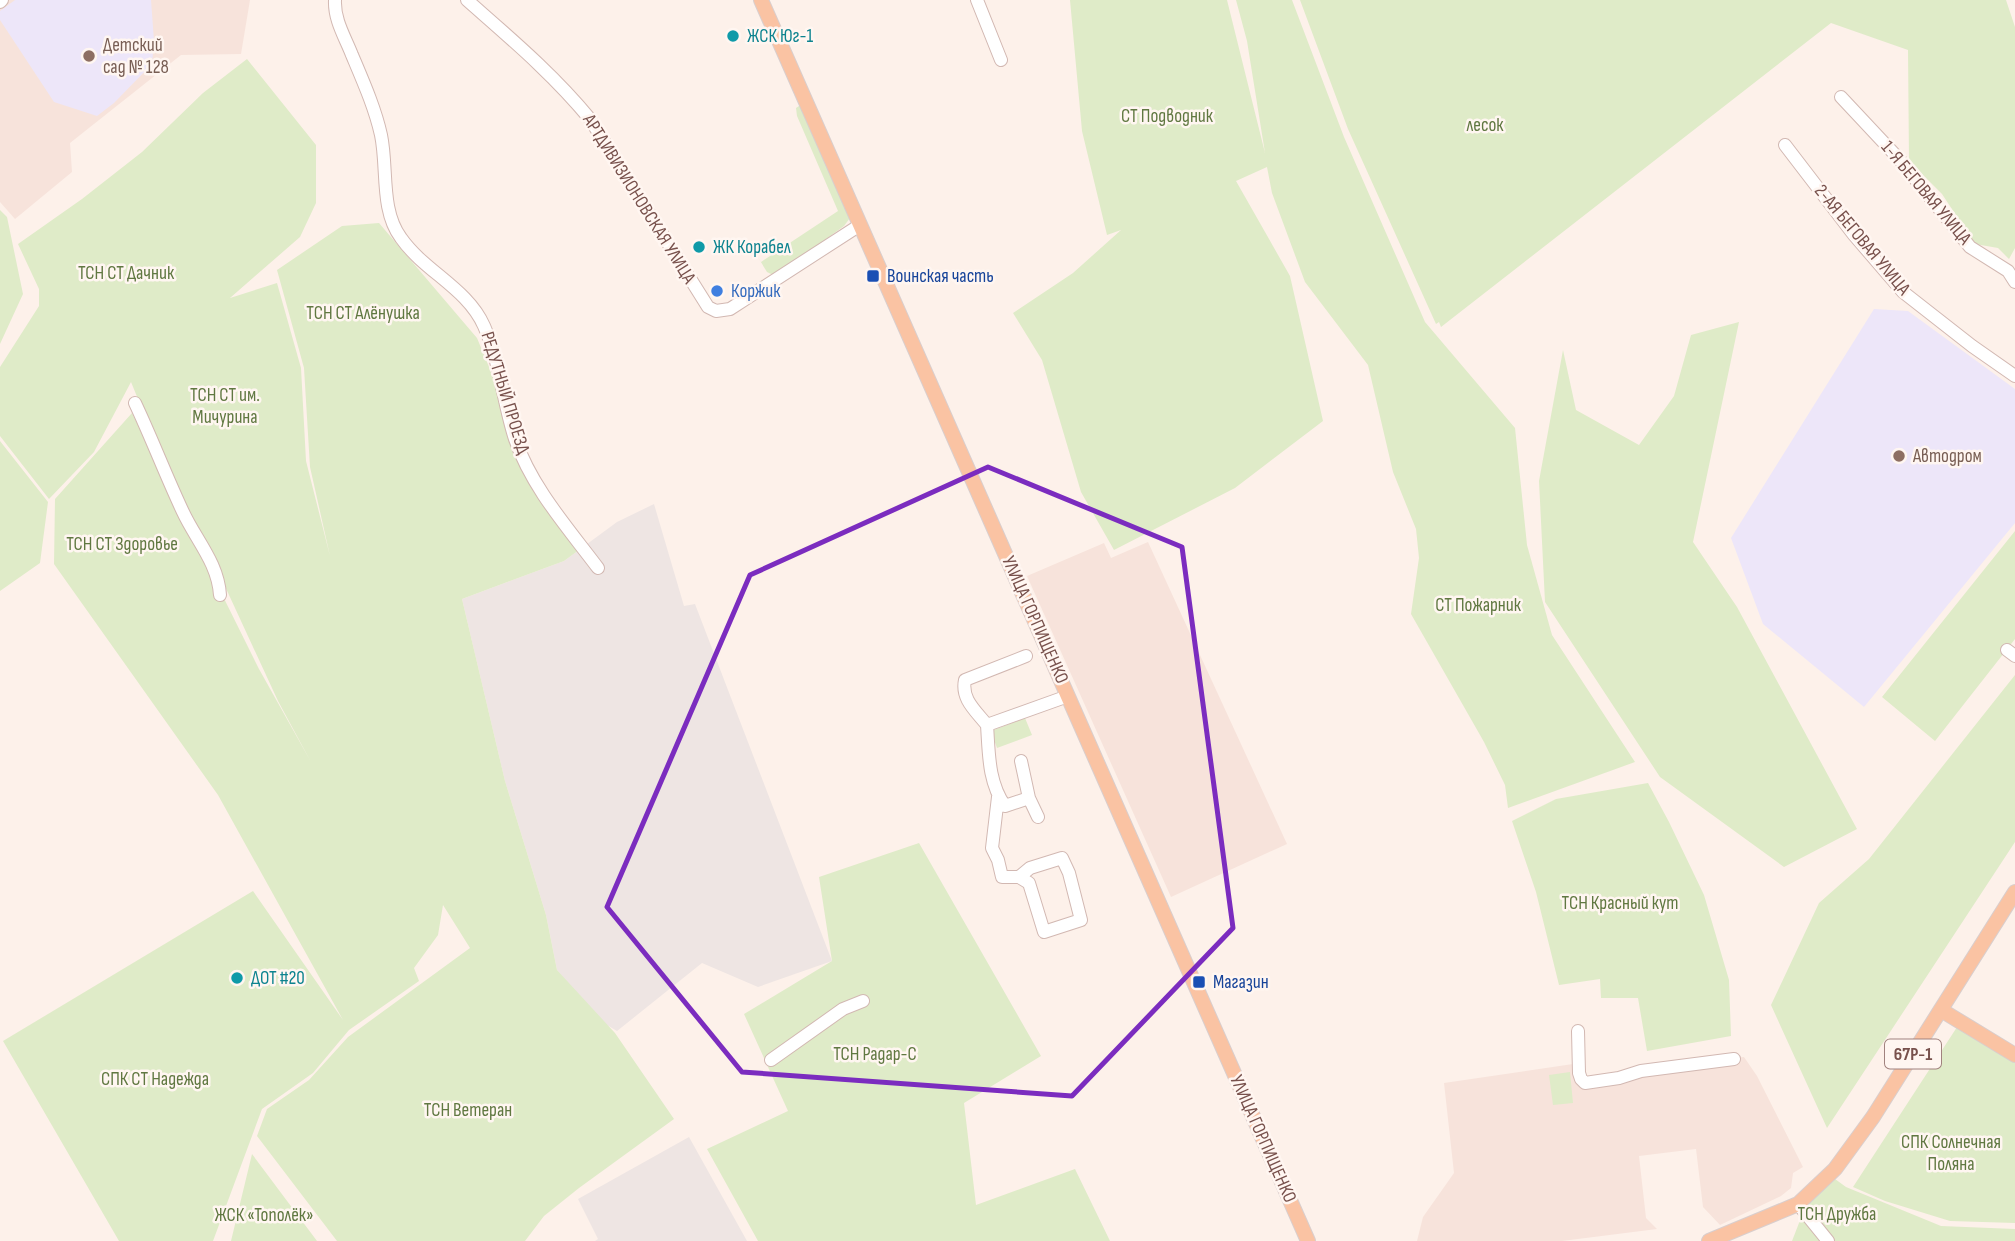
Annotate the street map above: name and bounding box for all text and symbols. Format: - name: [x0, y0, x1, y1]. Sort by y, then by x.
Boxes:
- place label: ЖСК Юг-1: [747, 25, 814, 48]
- marker: ЖСК Юг-1: [725, 28, 741, 44]
- place label: Детский сад № 128: [103, 34, 169, 79]
- marker: Детский сад № 128: [81, 48, 97, 64]
- park label: СТ Подводник: [1121, 105, 1214, 128]
- street label: АРТДИВИЗИОНОВСКАЯ УЛИЦА: [577, 109, 701, 289]
- park label: лесок: [1467, 114, 1504, 137]
- street label: 1-Я БЕГОВАЯ УЛИЦА: [1876, 136, 1977, 250]
- street label: 2-АЯ БЕГОВАЯ УЛИЦА: [1809, 180, 1915, 301]
- place label: ЖК Корабел: [713, 236, 791, 259]
- marker: ЖК Корабел: [691, 239, 707, 255]
- park label: ТСН СТ Дачник: [78, 262, 175, 285]
- place label: Воинская часть: [887, 265, 994, 288]
- marker: Воинская часть: [865, 268, 881, 284]
- place label: Коржик: [731, 280, 781, 303]
- marker: Коржик: [709, 283, 725, 299]
- park label: ТСН СТ Алёнушка: [306, 302, 420, 325]
- street label: РЕДУТНЫЙ ПРОЕЗД: [475, 329, 535, 457]
- park label: ТСН СТ им. Мичурина: [190, 384, 260, 429]
- place label: Автодром: [1912, 445, 1982, 468]
- marker: Автодром: [1891, 448, 1907, 464]
- park label: ТСН СТ Здоровье: [66, 533, 178, 556]
- street label: УЛИЦА ГОРПИЩЕНКО: [997, 553, 1073, 687]
- park label: СТ Пожарник: [1435, 594, 1522, 617]
- park label: ТСН Красный кут: [1562, 892, 1678, 915]
- place label: ДОТ #20: [251, 967, 305, 990]
- marker: ДОТ #20: [229, 970, 245, 986]
- place label: Магазин: [1213, 971, 1269, 994]
- marker: Магазин: [1191, 974, 1207, 990]
- road number: 67Р-1: [1885, 1040, 1941, 1069]
- park label: ТСН Радар-С: [833, 1043, 917, 1066]
- park label: СПК СТ Надежда: [101, 1068, 209, 1091]
- street label: УЛИЦА ГОРПИЩЕНКО: [1225, 1072, 1301, 1206]
- park label: ТСН Ветеран: [424, 1099, 512, 1122]
- park label: СПК Солнечная Поляна: [1901, 1131, 2001, 1176]
- park label: ТСН Дружба: [1798, 1203, 1876, 1226]
- park label: ЖСК «Тополёк»: [214, 1204, 314, 1227]

